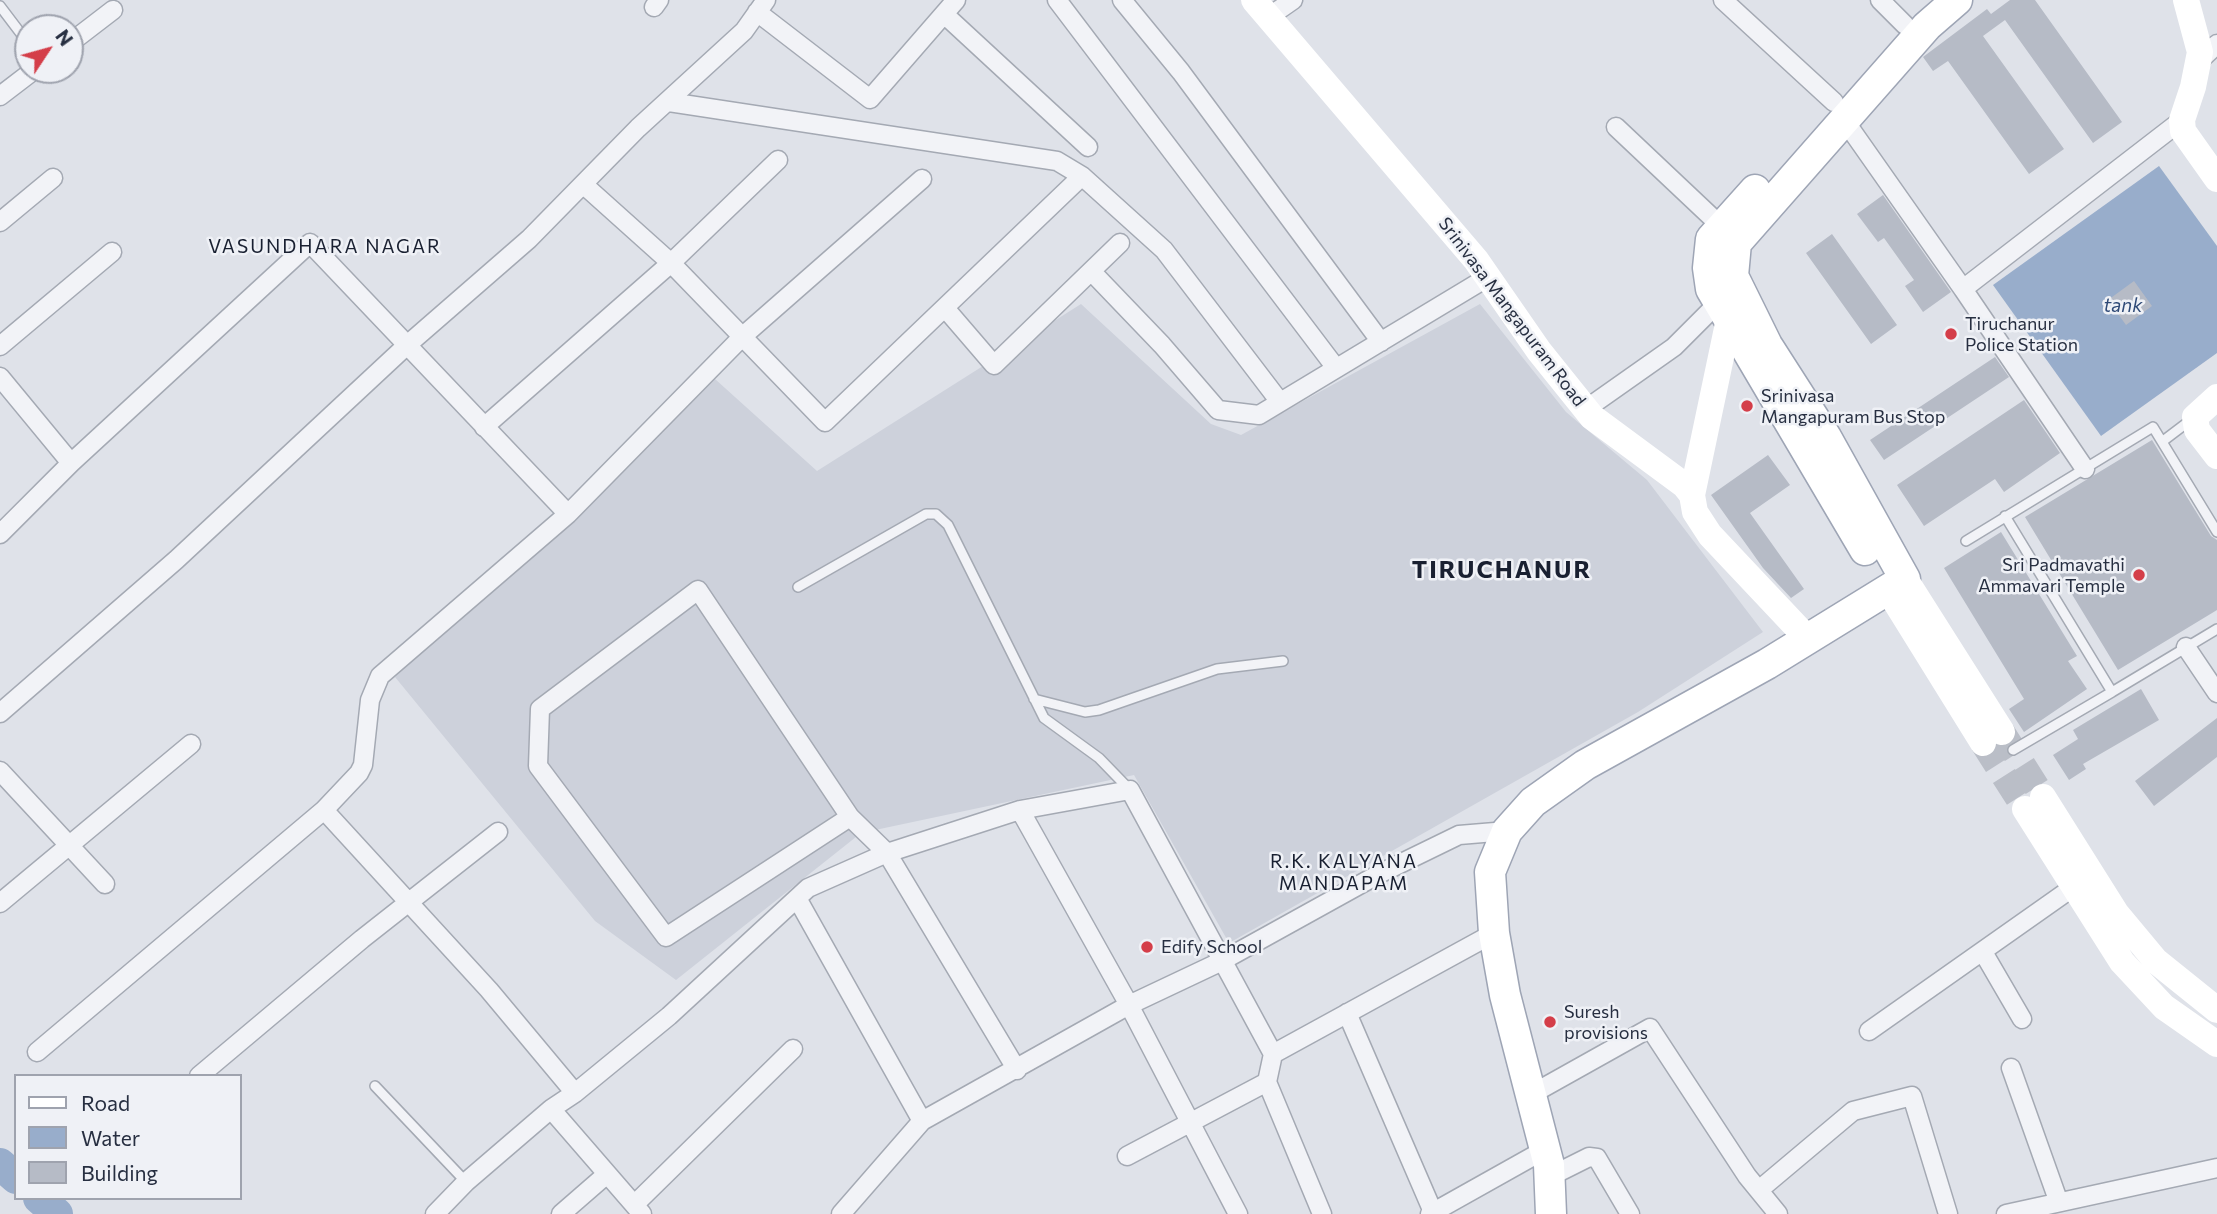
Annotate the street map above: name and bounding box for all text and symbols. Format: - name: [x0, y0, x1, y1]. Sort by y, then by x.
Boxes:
- north arrow: [14, 14, 84, 84]
- text: N: [51, 25, 78, 50]
- street label: Srinivasa Mangapuram Road: [1434, 213, 1590, 411]
- district label: VASUNDHARA NAGAR: [210, 236, 440, 258]
- water label: tank: [2104, 295, 2142, 317]
- place label: Tiruchanur Police Station: [1965, 313, 2078, 356]
- marker: Tiruchanur Police Station: [1943, 326, 1959, 342]
- place label: Srinivasa Mangapuram Bus Stop: [1761, 385, 1945, 428]
- marker: Srinivasa Mangapuram Bus Stop: [1739, 398, 1755, 414]
- place label: Sri Padmavathi Ammavari Temple: [1978, 554, 2125, 596]
- district label: TIRUCHANUR: [1413, 556, 1591, 584]
- marker: Sri Padmavathi Ammavari Temple: [2131, 567, 2147, 583]
- district label: R.K. KALYANA MANDAPAM: [1272, 851, 1416, 895]
- place label: Edify School: [1161, 936, 1262, 958]
- marker: Edify School: [1139, 939, 1155, 955]
- place label: Suresh provisions: [1564, 1001, 1648, 1044]
- marker: Suresh provisions: [1542, 1014, 1558, 1030]
- legend: [14, 1074, 242, 1200]
- text: Road: [81, 1090, 130, 1115]
- text: Water: [81, 1125, 140, 1150]
- text: Building: [81, 1160, 158, 1185]

